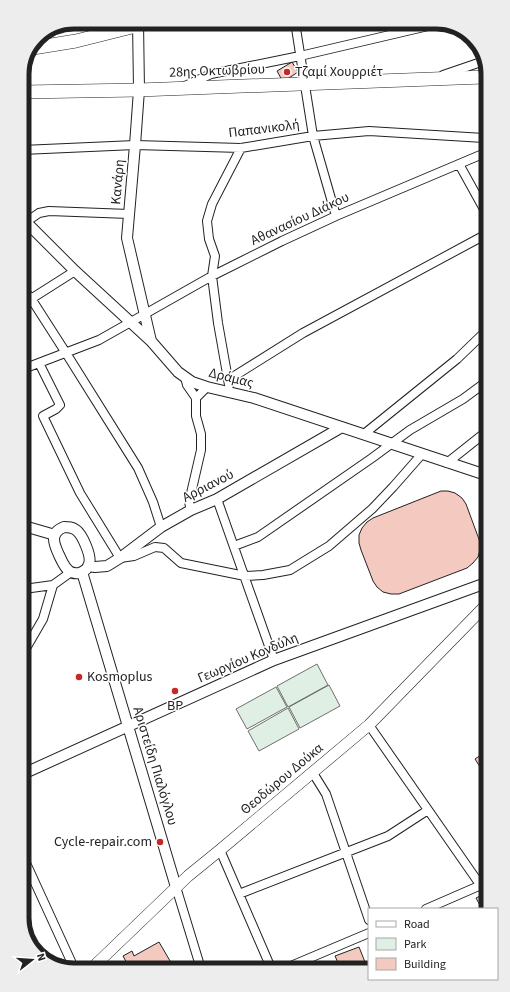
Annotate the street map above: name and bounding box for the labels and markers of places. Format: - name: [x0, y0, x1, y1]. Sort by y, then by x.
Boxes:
- place label: Τζαμί Χουρριέτ: [295, 62, 383, 82]
- marker: Τζαμί Χουρριέτ: [282, 67, 292, 77]
- place label: Kosmoplus: [87, 667, 153, 687]
- marker: Kosmoplus: [74, 672, 84, 682]
- marker: BP: [170, 686, 180, 696]
- place label: BP: [167, 696, 183, 716]
- place label: Cycle-repair.com: [54, 832, 152, 852]
- marker: Cycle-repair.com: [155, 837, 165, 847]

